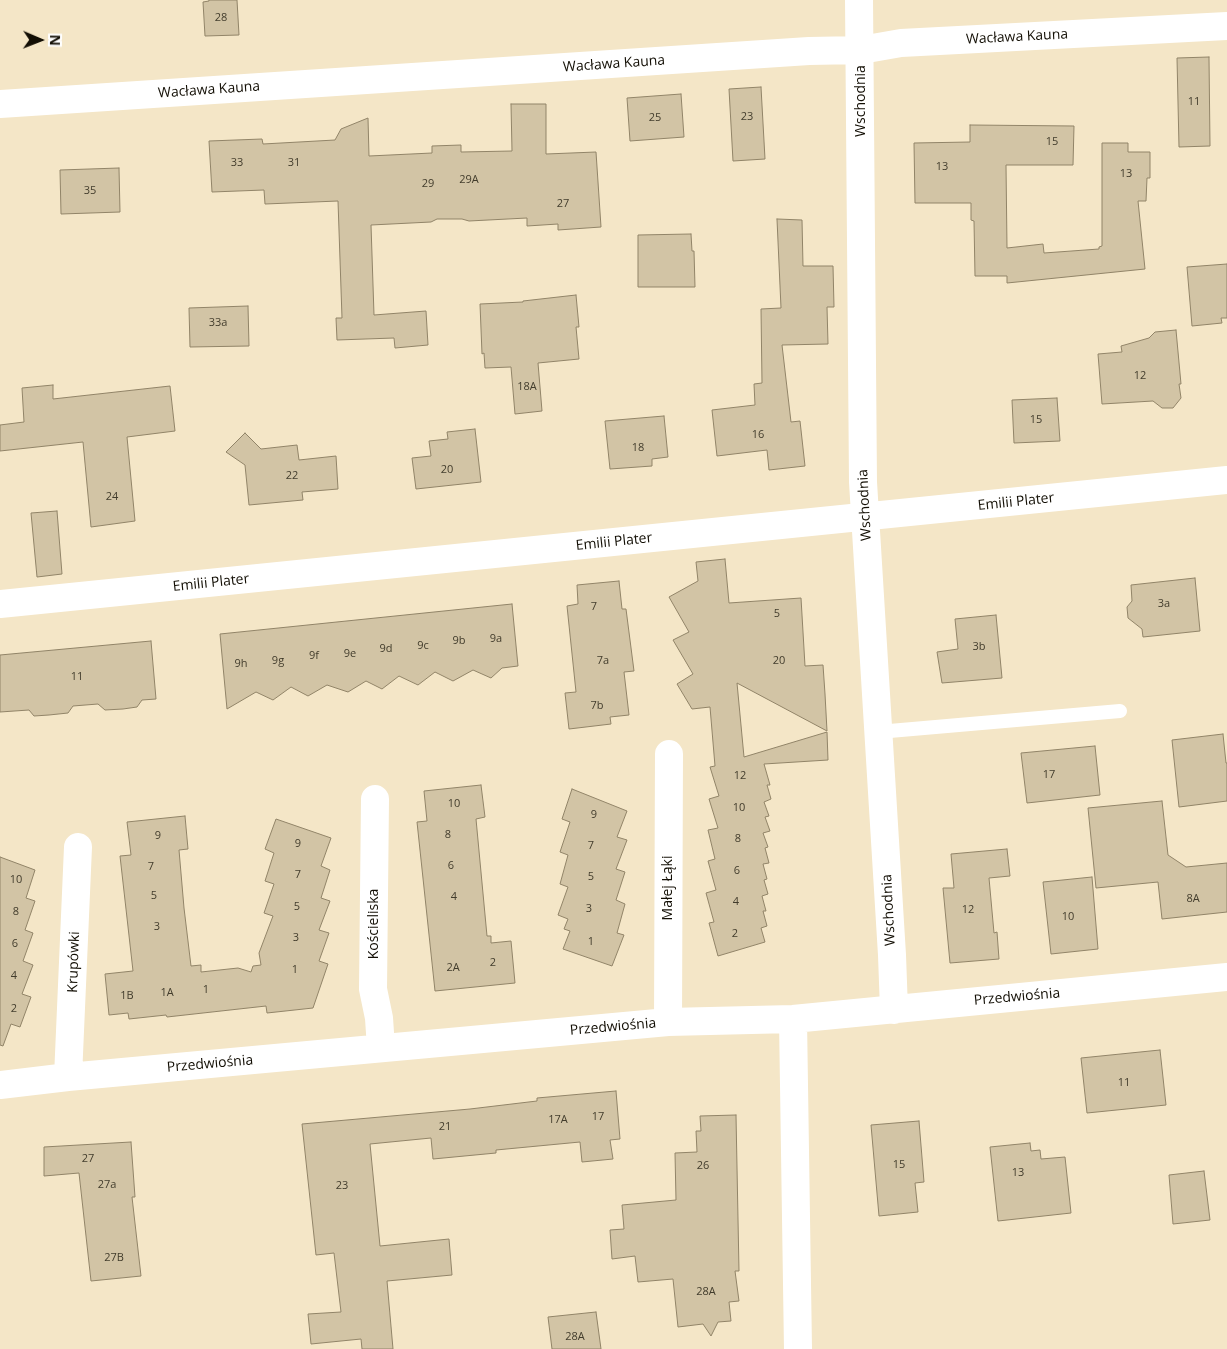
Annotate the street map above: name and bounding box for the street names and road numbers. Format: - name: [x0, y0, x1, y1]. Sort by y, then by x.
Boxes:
- street label: Wacława Kauna: [965, 26, 1069, 48]
- street label: Wacława Kauna: [562, 52, 666, 76]
- street label: Wschodnia: [853, 65, 869, 137]
- street label: Wacława Kauna: [157, 78, 261, 102]
- street label: Wschodnia: [855, 469, 875, 541]
- street label: Emilii Plater: [977, 490, 1055, 514]
- street label: Emilii Plater: [575, 530, 653, 554]
- street label: Emilii Plater: [172, 571, 250, 595]
- street label: Małej Łąki: [660, 856, 676, 920]
- street label: Wschodnia: [879, 874, 899, 946]
- street label: Kościeliska: [366, 889, 382, 959]
- street label: Krupówki: [65, 931, 83, 993]
- street label: Przedwiośnia: [973, 985, 1061, 1009]
- street label: Przedwiośnia: [569, 1015, 657, 1039]
- street label: Przedwiośnia: [166, 1052, 254, 1076]

